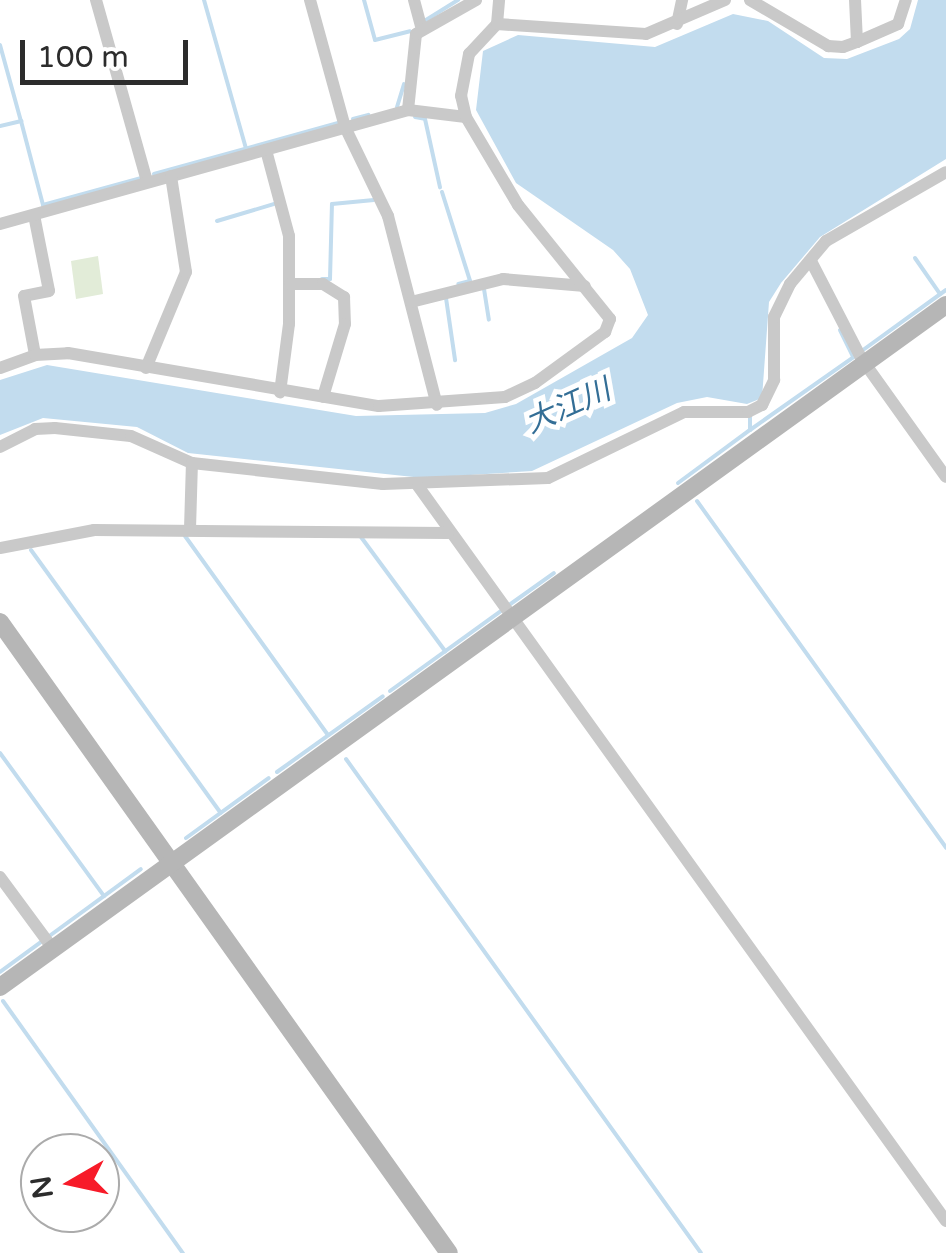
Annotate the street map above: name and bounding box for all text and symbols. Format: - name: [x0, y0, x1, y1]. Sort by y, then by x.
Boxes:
- scale bar: [25, 20, 192, 82]
- text: 100 m: [37, 39, 129, 76]
- water label: 大江川: [520, 372, 616, 442]
- north arrow: [20, 1133, 120, 1233]
- text: N: [24, 1174, 61, 1201]

